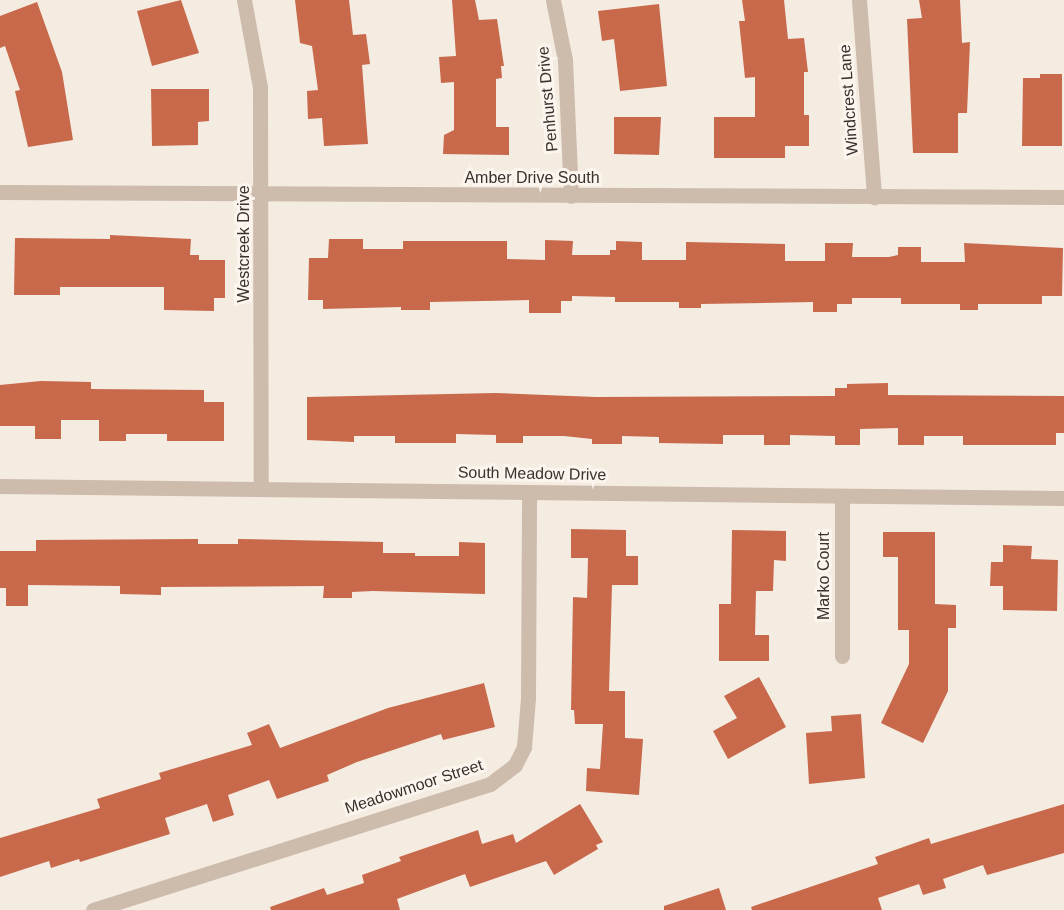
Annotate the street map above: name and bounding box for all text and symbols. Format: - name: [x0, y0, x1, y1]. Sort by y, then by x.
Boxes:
- street label: Windcrest Lane: [836, 44, 862, 156]
- street label: Penhurst Drive: [534, 45, 562, 153]
- street label: Amber Drive South: [464, 168, 600, 188]
- street label: Westcreek Drive: [234, 185, 254, 303]
- street label: South Meadow Drive: [458, 463, 606, 485]
- street label: Marko Court: [814, 532, 834, 620]
- street label: Meadowmoor Street: [343, 756, 485, 818]

